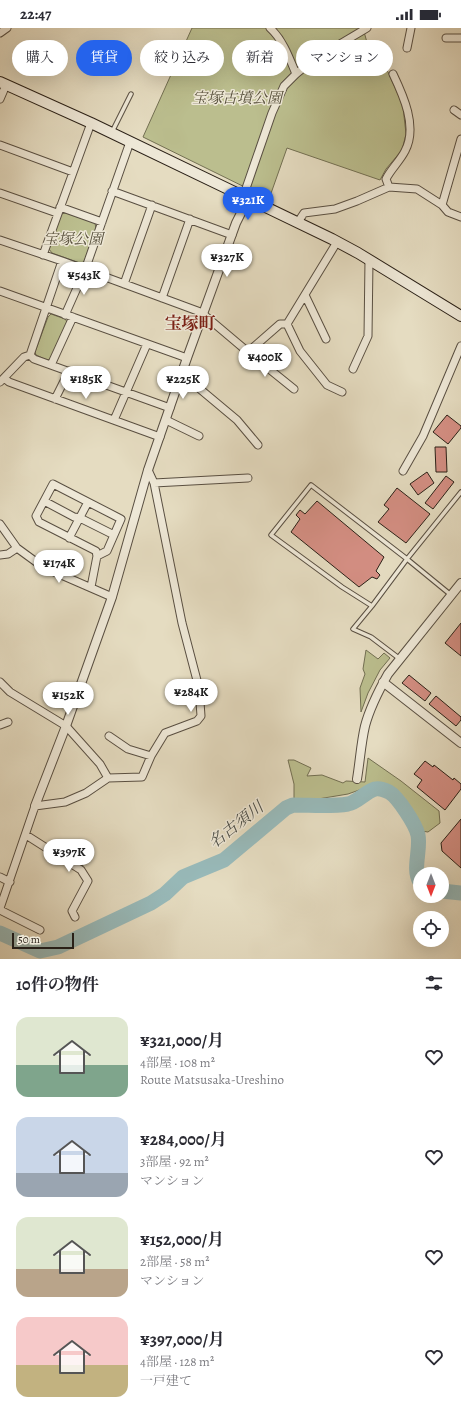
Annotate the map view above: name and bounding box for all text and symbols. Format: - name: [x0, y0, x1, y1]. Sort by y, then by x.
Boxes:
- text: 22:47: [20, 4, 52, 24]
- chip: 購入: [12, 40, 68, 76]
- chip: 賃貸: [76, 40, 132, 76]
- chip: 絞り込み: [140, 40, 224, 76]
- chip: 新着: [232, 40, 288, 76]
- chip: マンション: [296, 40, 393, 76]
- park label: 宝塚古墳公園: [192, 88, 285, 108]
- pin: ¥321K: [220, 187, 276, 221]
- text: ¥321K: [232, 191, 264, 208]
- park label: 宝塚公園: [43, 229, 106, 249]
- pin: ¥327K: [199, 244, 255, 278]
- text: ¥327K: [210, 248, 244, 265]
- pin: ¥543K: [56, 262, 112, 296]
- text: ¥543K: [67, 266, 101, 283]
- district label: 宝塚町: [165, 312, 216, 335]
- pin: ¥400K: [237, 344, 293, 378]
- text: ¥400K: [247, 348, 283, 365]
- pin: ¥185K: [58, 366, 114, 400]
- pin: ¥225K: [155, 366, 211, 400]
- text: ¥185K: [70, 370, 102, 387]
- text: ¥225K: [166, 370, 200, 387]
- pin: ¥174K: [31, 550, 87, 584]
- text: ¥174K: [43, 554, 75, 571]
- pin: ¥284K: [163, 679, 219, 713]
- pin: ¥152K: [40, 682, 96, 716]
- text: ¥284K: [174, 683, 208, 700]
- text: ¥152K: [52, 686, 84, 703]
- water label: 名古須川: [204, 795, 270, 853]
- pin: ¥397K: [41, 839, 97, 873]
- text: ¥397K: [52, 843, 86, 860]
- north arrow: [413, 867, 449, 903]
- map controls: [413, 867, 449, 947]
- button: locate: [413, 911, 449, 947]
- scale bar: [12, 931, 74, 950]
- text: 50 m: [18, 932, 40, 947]
- icon: filters: [423, 972, 445, 994]
- text: 10件の物件: [16, 973, 99, 996]
- text: ¥321,000/月: [140, 1029, 224, 1052]
- icon: home: [48, 1033, 96, 1081]
- icon: heart: [423, 1046, 445, 1068]
- text: 4部屋 · 108 m²: [140, 1054, 215, 1071]
- text: Route Matsusaka-Ureshino: [140, 1071, 284, 1088]
- text: ¥284,000/月: [140, 1128, 227, 1151]
- icon: home: [48, 1133, 96, 1181]
- icon: heart: [423, 1146, 445, 1168]
- text: 3部屋 · 92 m²: [140, 1153, 209, 1170]
- text: マンション: [140, 1172, 204, 1189]
- text: ¥152,000/月: [140, 1228, 224, 1251]
- icon: home: [48, 1233, 96, 1281]
- icon: heart: [423, 1246, 445, 1268]
- text: 2部屋 · 58 m²: [140, 1253, 209, 1270]
- text: マンション: [140, 1272, 204, 1289]
- text: ¥397,000/月: [140, 1328, 225, 1351]
- icon: home: [48, 1333, 96, 1381]
- icon: heart: [423, 1346, 445, 1368]
- text: 4部屋 · 128 m²: [140, 1353, 214, 1370]
- text: 一戸建て: [140, 1372, 192, 1389]

